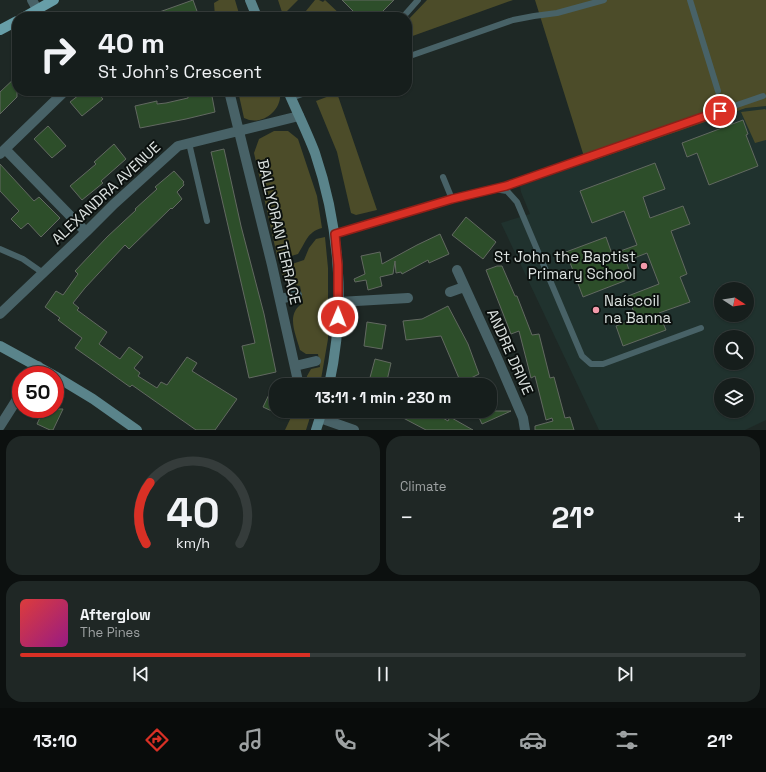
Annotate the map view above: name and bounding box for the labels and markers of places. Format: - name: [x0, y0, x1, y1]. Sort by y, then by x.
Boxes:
- pin: [703, 94, 737, 128]
- place label: St John the Baptist Primary School: [494, 247, 636, 283]
- marker: St John the Baptist Primary School: [639, 261, 649, 271]
- place label: Naíscoil na Banna: [604, 291, 672, 327]
- marker: Naíscoil na Banna: [591, 305, 601, 315]

